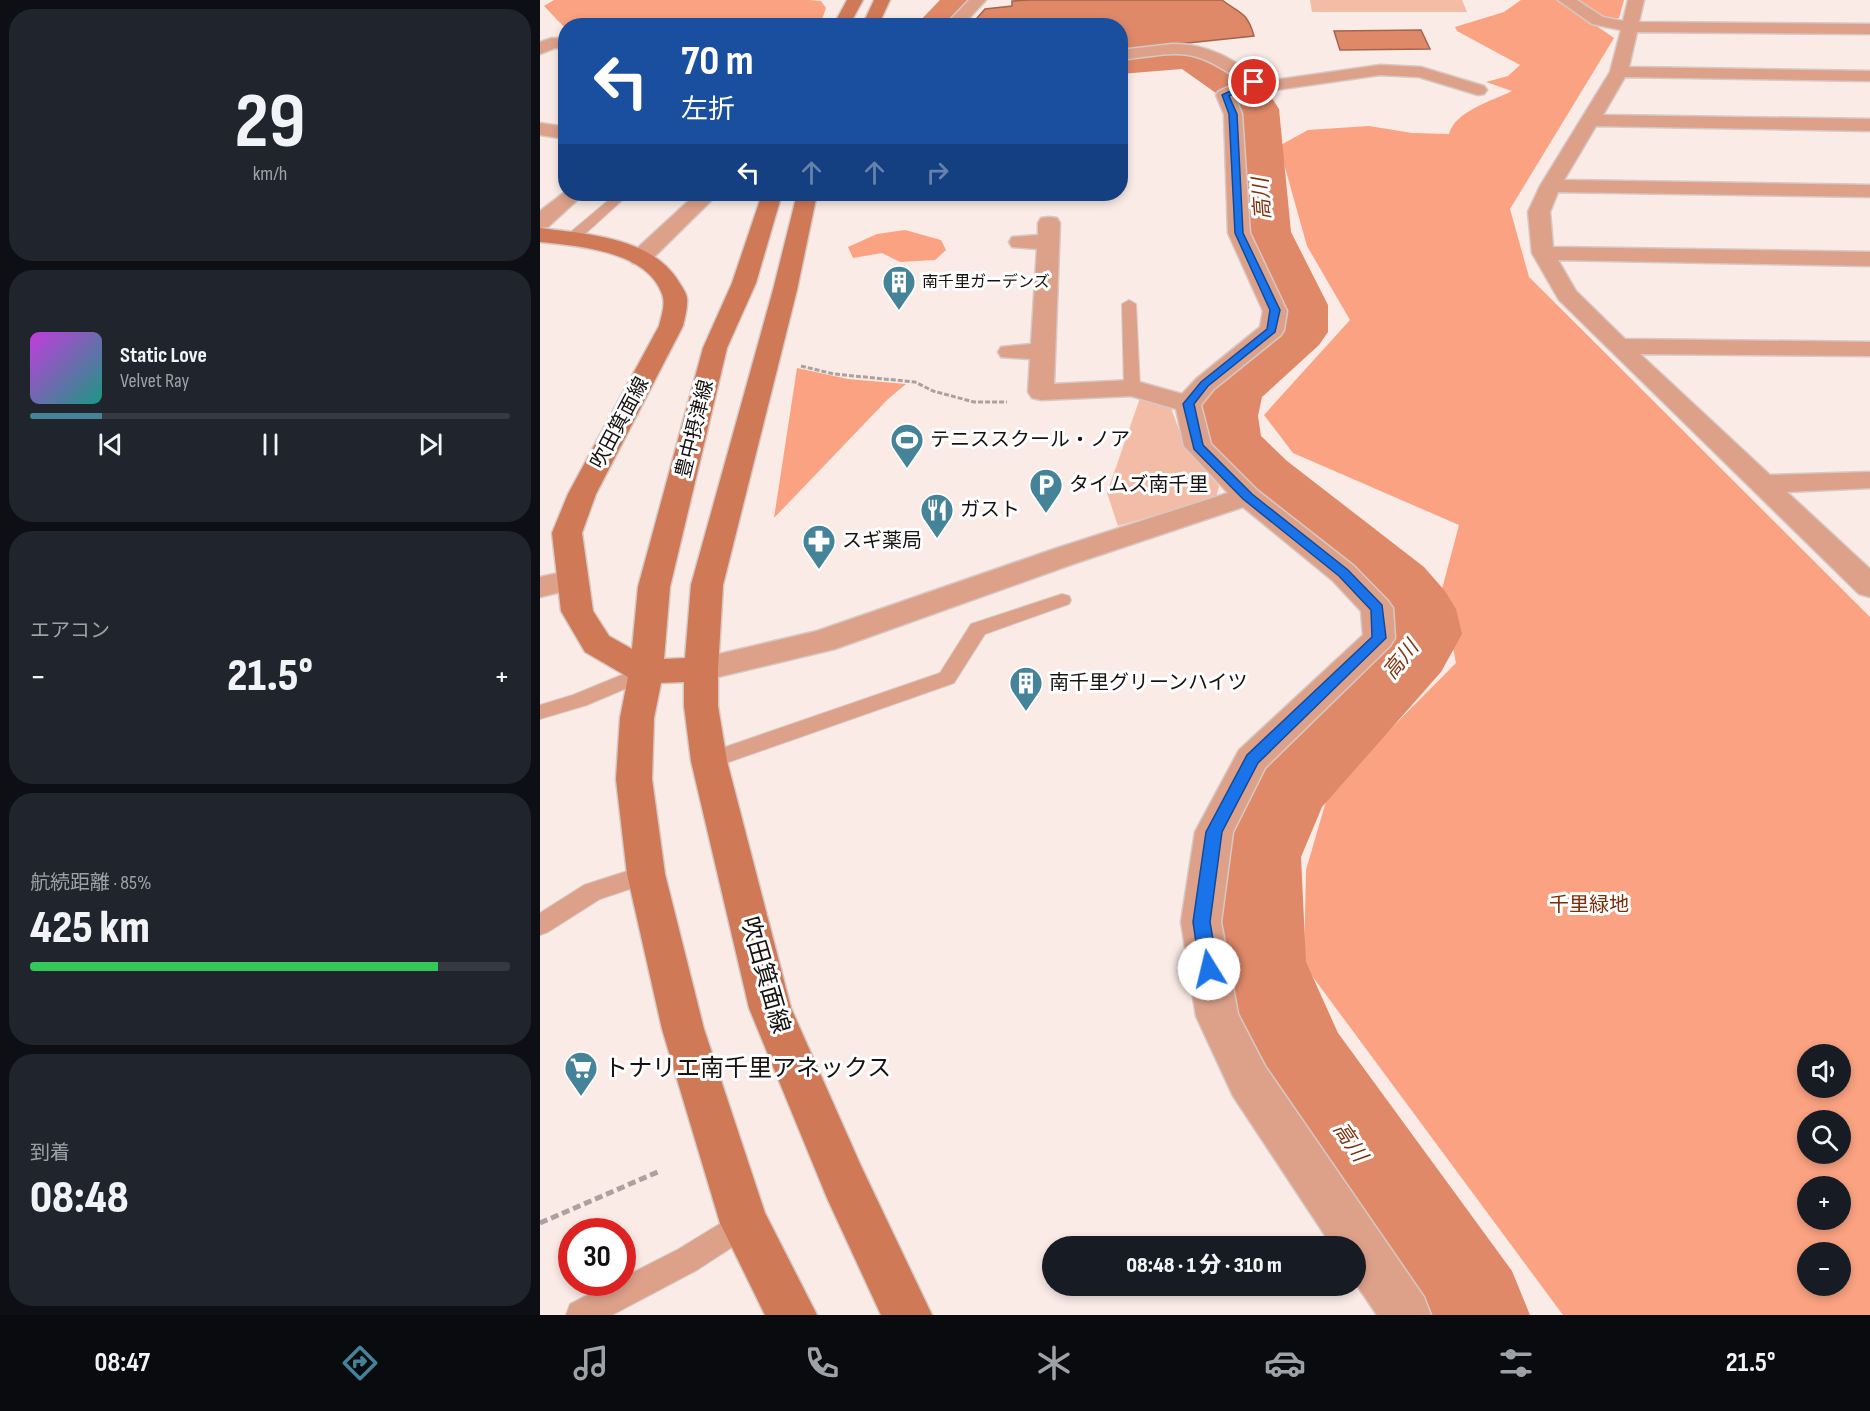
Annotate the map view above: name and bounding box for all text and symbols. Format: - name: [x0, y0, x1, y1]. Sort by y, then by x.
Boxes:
- text: 70 m: [681, 36, 754, 87]
- icon: left: [582, 42, 660, 120]
- pin: [1228, 56, 1279, 107]
- icon: arrive: [1237, 65, 1270, 98]
- text: 29: [234, 76, 306, 169]
- text: 左折: [681, 94, 735, 126]
- icon: left: [732, 156, 765, 189]
- icon: ahead: [795, 156, 828, 189]
- icon: ahead: [858, 156, 891, 189]
- icon: right: [921, 156, 954, 189]
- text: km/h: [253, 162, 287, 186]
- water label: 高川: [1248, 175, 1276, 221]
- building icon: 南千里ガーデンズ: [881, 264, 917, 311]
- place label: 南千里ガーデンズ: [922, 273, 1050, 292]
- text: Static Love: [120, 342, 207, 369]
- text: Velvet Ray: [120, 369, 189, 393]
- street label: 吹田箕面線: [586, 373, 654, 473]
- street label: 豊中摂津線: [671, 378, 719, 480]
- sports icon: テニススクール・ノア: [889, 422, 925, 469]
- icon: previous: [94, 428, 127, 461]
- icon: pause: [254, 428, 287, 461]
- icon: next: [414, 428, 447, 461]
- place label: テニススクール・ノア: [930, 428, 1130, 452]
- parking icon: タイムズ南千里: [1028, 467, 1064, 514]
- place label: タイムズ南千里: [1069, 473, 1209, 497]
- restaurant icon: ガスト: [919, 492, 955, 539]
- place label: ガスト: [960, 498, 1020, 522]
- pharmacy icon: スギ薬局: [801, 523, 837, 570]
- place label: スギ薬局: [842, 529, 922, 553]
- text: エアコン: [30, 619, 110, 643]
- water label: 高川: [1378, 634, 1425, 684]
- text: 21.5°: [227, 649, 313, 704]
- text: −: [30, 657, 46, 697]
- text: +: [494, 657, 510, 697]
- building icon: 南千里グリーンハイツ: [1008, 665, 1044, 712]
- place label: 南千里グリーンハイツ: [1049, 671, 1248, 695]
- text: 航続距離 · 85%: [30, 871, 152, 895]
- park label: 千里緑地: [1549, 893, 1629, 917]
- text: 425 km: [30, 901, 150, 956]
- street label: 吹田箕面線: [735, 913, 795, 1037]
- position arrow: [1177, 937, 1241, 1001]
- map controls: [1797, 1044, 1851, 1296]
- button: sound: [1797, 1044, 1851, 1098]
- supermarket icon: トナリエ南千里アネックス: [563, 1050, 599, 1097]
- place label: トナリエ南千里アネックス: [604, 1054, 891, 1083]
- button: search: [1797, 1110, 1851, 1164]
- water label: 高川: [1328, 1118, 1373, 1168]
- text: 到着: [30, 1141, 70, 1165]
- text: 08:48: [30, 1171, 129, 1226]
- button: +: [1797, 1176, 1851, 1230]
- speed limit sign: 30: [558, 1218, 636, 1296]
- button: −: [1797, 1242, 1851, 1296]
- text: 08:48 · 1 分 · 310 m: [1126, 1252, 1282, 1279]
- icon: directions: [339, 1342, 381, 1384]
- icon: music: [570, 1342, 612, 1384]
- icon: phone: [801, 1342, 843, 1384]
- icon: climate: [1033, 1342, 1075, 1384]
- icon: car: [1264, 1342, 1306, 1384]
- icon: filters: [1495, 1342, 1537, 1384]
- text: 08:47: [95, 1347, 150, 1379]
- text: 21.5°: [1726, 1347, 1775, 1379]

